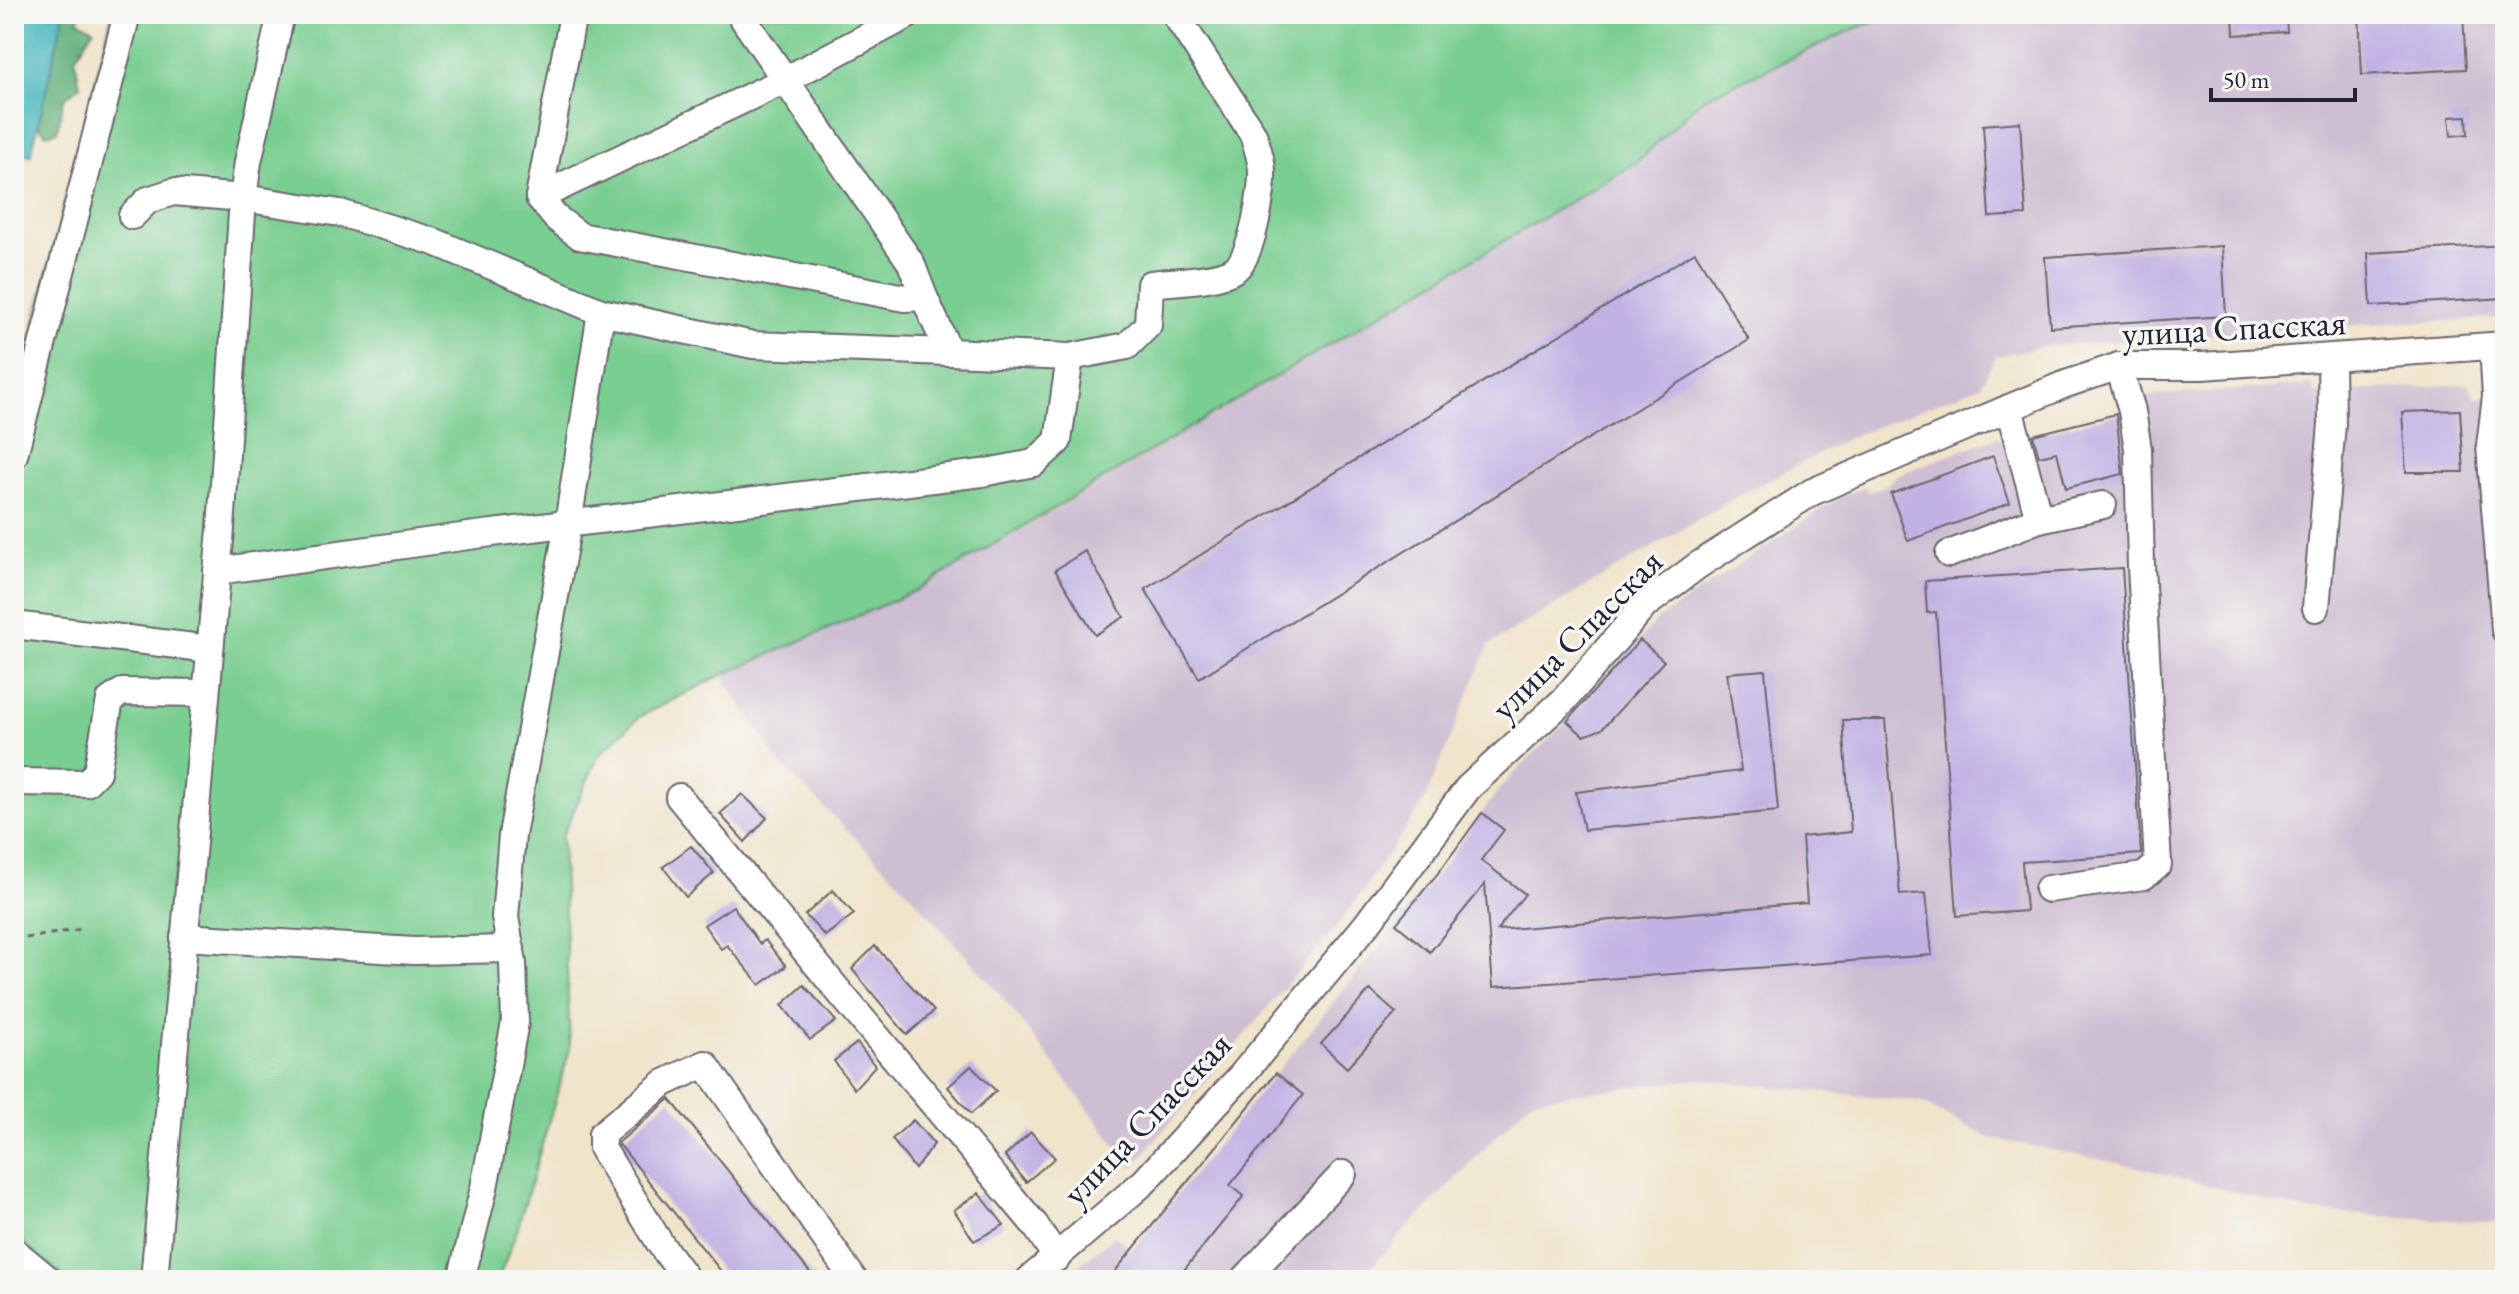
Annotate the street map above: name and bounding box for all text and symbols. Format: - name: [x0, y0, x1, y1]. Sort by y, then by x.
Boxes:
- scale bar: [2211, 52, 2355, 102]
- text: 50 m: [2223, 64, 2270, 95]
- street label: улица Спасская: [2121, 298, 2347, 357]
- street label: улица Спасская: [1480, 538, 1672, 730]
- street label: улица Спасская: [1051, 1021, 1241, 1215]

